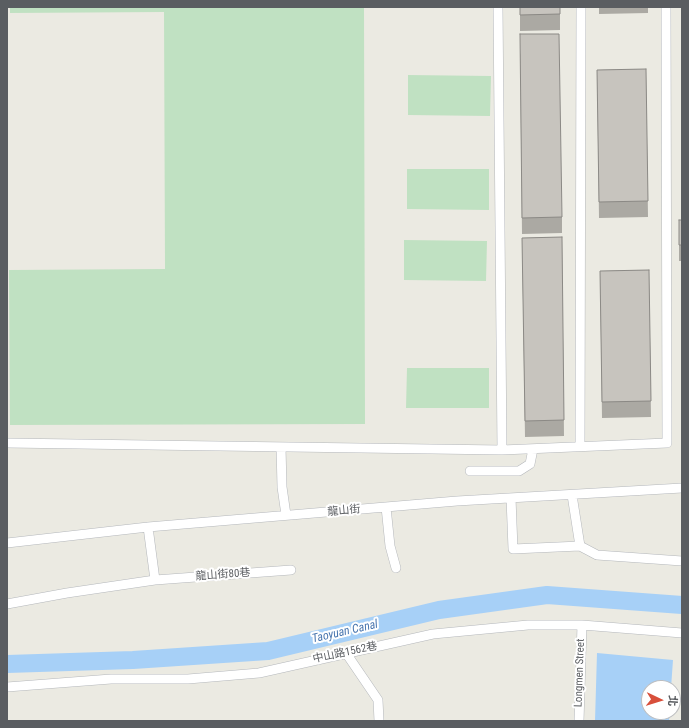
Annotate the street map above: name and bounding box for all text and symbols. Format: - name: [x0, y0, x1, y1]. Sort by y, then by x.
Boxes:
- street label: 龍山街: [327, 503, 361, 519]
- street label: 龍山街80巷: [195, 567, 251, 583]
- water label: Taoyuan Canal: [311, 617, 379, 647]
- street label: Longmen Street: [572, 639, 588, 707]
- street label: 中山路1562巷: [311, 640, 379, 666]
- north arrow: [641, 680, 681, 720]
- text: 北: [666, 695, 679, 707]

